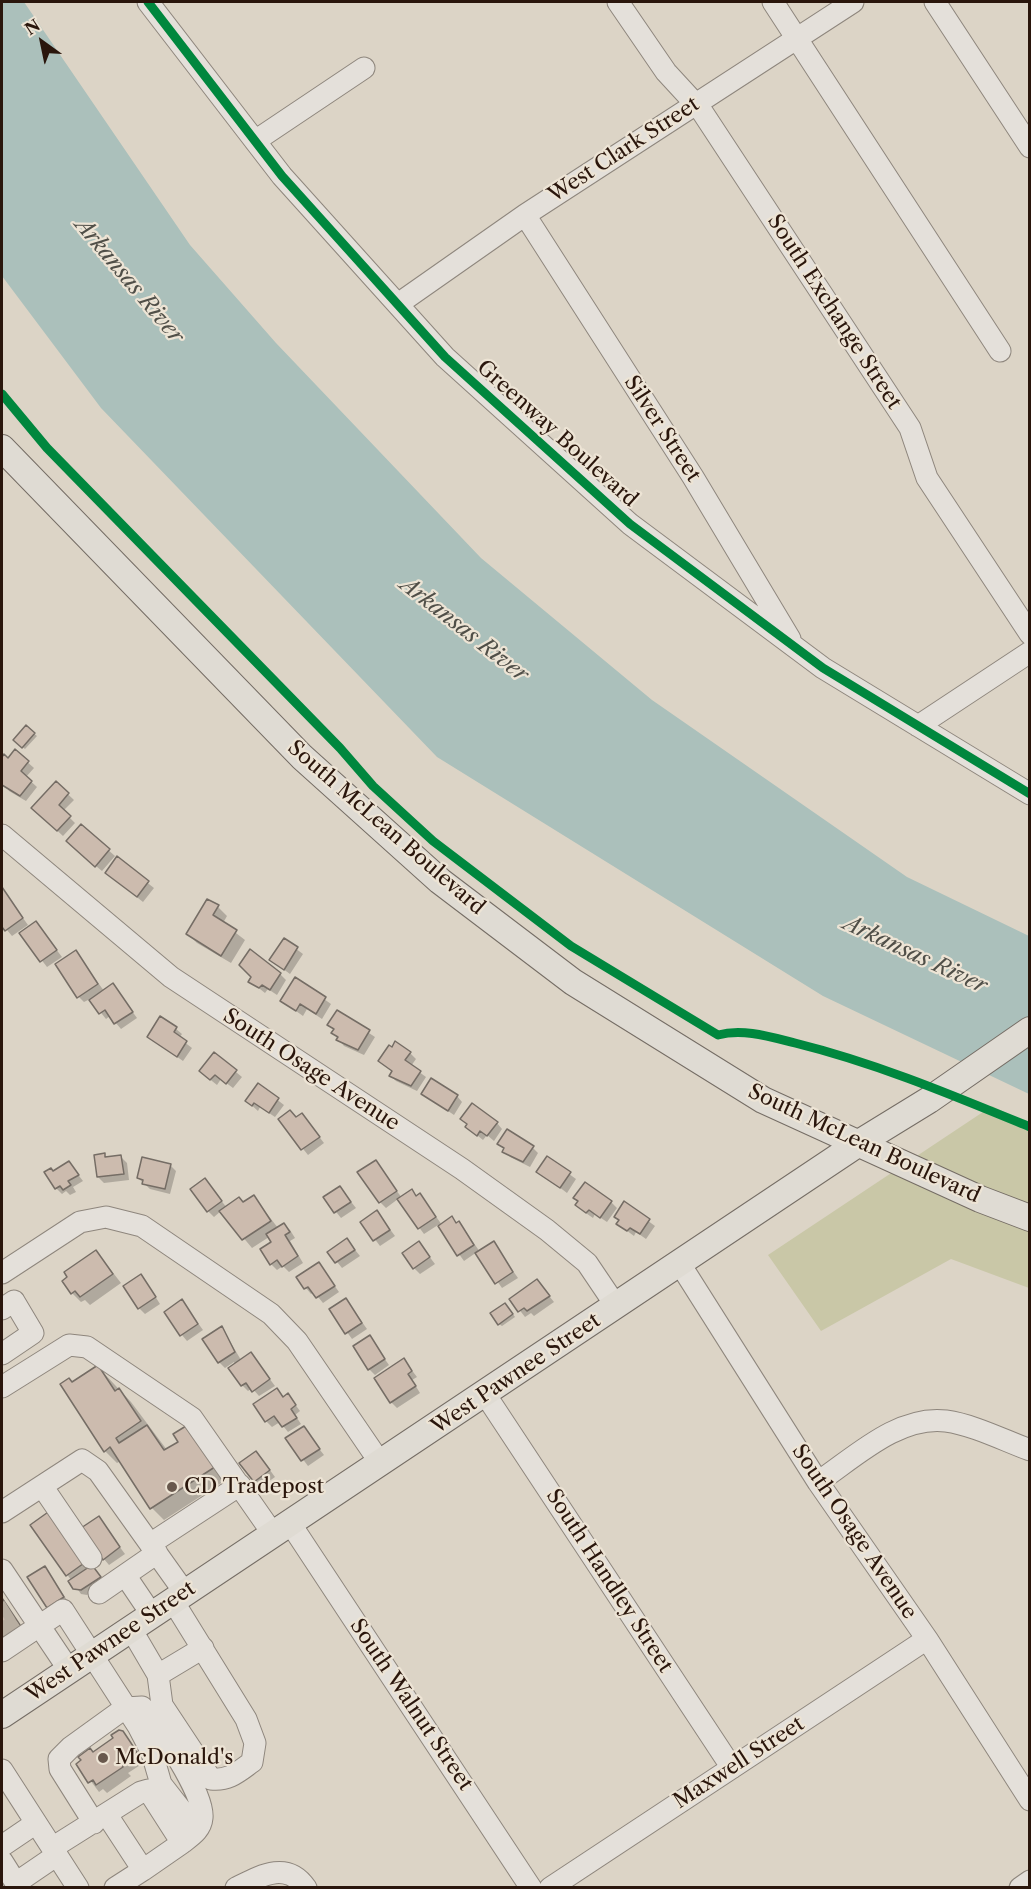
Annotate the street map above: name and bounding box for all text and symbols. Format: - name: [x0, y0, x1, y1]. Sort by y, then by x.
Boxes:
- north arrow: [12, 12, 72, 72]
- text: N: [21, 15, 43, 39]
- street label: West Clark Street: [544, 92, 704, 208]
- street label: South Exchange Street: [762, 210, 906, 414]
- water label: Arkansas River: [69, 213, 189, 349]
- street label: Greenway Boulevard: [471, 355, 643, 513]
- street label: Silver Street: [618, 371, 706, 487]
- water label: Arkansas River: [395, 572, 533, 688]
- street label: South McLean Boulevard: [282, 736, 490, 920]
- water label: Arkansas River: [839, 910, 991, 1000]
- street label: South Osage Avenue: [218, 1004, 404, 1136]
- street label: South McLean Boulevard: [744, 1079, 984, 1209]
- street label: West Pawnee Street: [427, 1308, 605, 1440]
- street label: South Osage Avenue: [786, 1440, 922, 1624]
- place label: CD Tradepost: [184, 1474, 324, 1500]
- marker: CD Tradepost: [165, 1480, 179, 1494]
- street label: South Handley Street: [540, 1484, 678, 1678]
- street label: West Pawnee Street: [22, 1576, 200, 1708]
- street label: South Walnut Street: [344, 1614, 478, 1796]
- street label: Maxwell Street: [669, 1711, 809, 1815]
- place label: McDonald's: [115, 1745, 233, 1771]
- marker: McDonald's: [96, 1751, 110, 1765]

